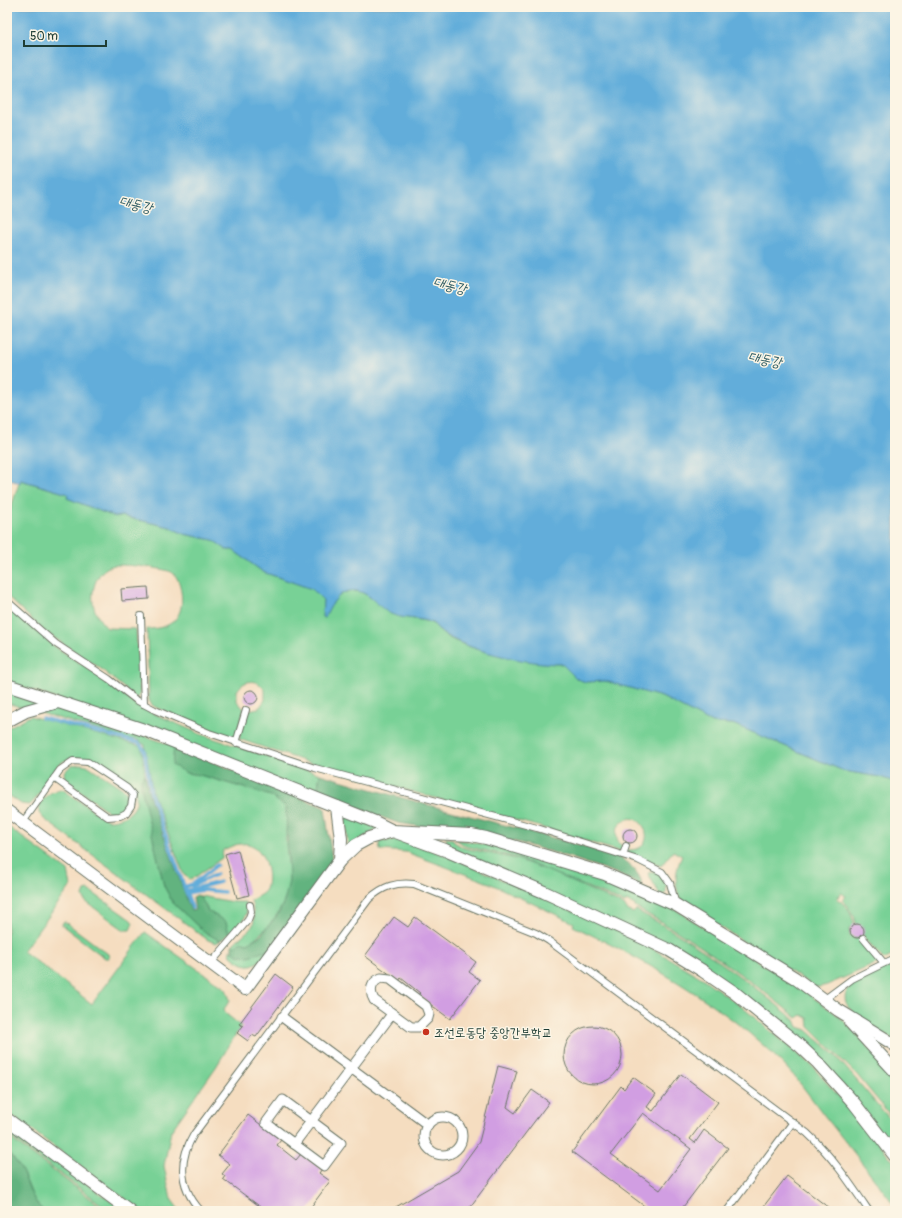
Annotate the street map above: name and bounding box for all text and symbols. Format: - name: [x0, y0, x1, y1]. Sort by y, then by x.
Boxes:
- scale bar: [24, 22, 106, 48]
- text: 50 m: [30, 29, 58, 44]
- water label: 대동강: [117, 192, 156, 217]
- water label: 대동강: [431, 273, 470, 298]
- water label: 대동강: [747, 348, 785, 372]
- place label: 조선로동당 중앙간부학교: [434, 1025, 552, 1041]
- marker: 조선로동당 중앙간부학교: [421, 1027, 431, 1037]

